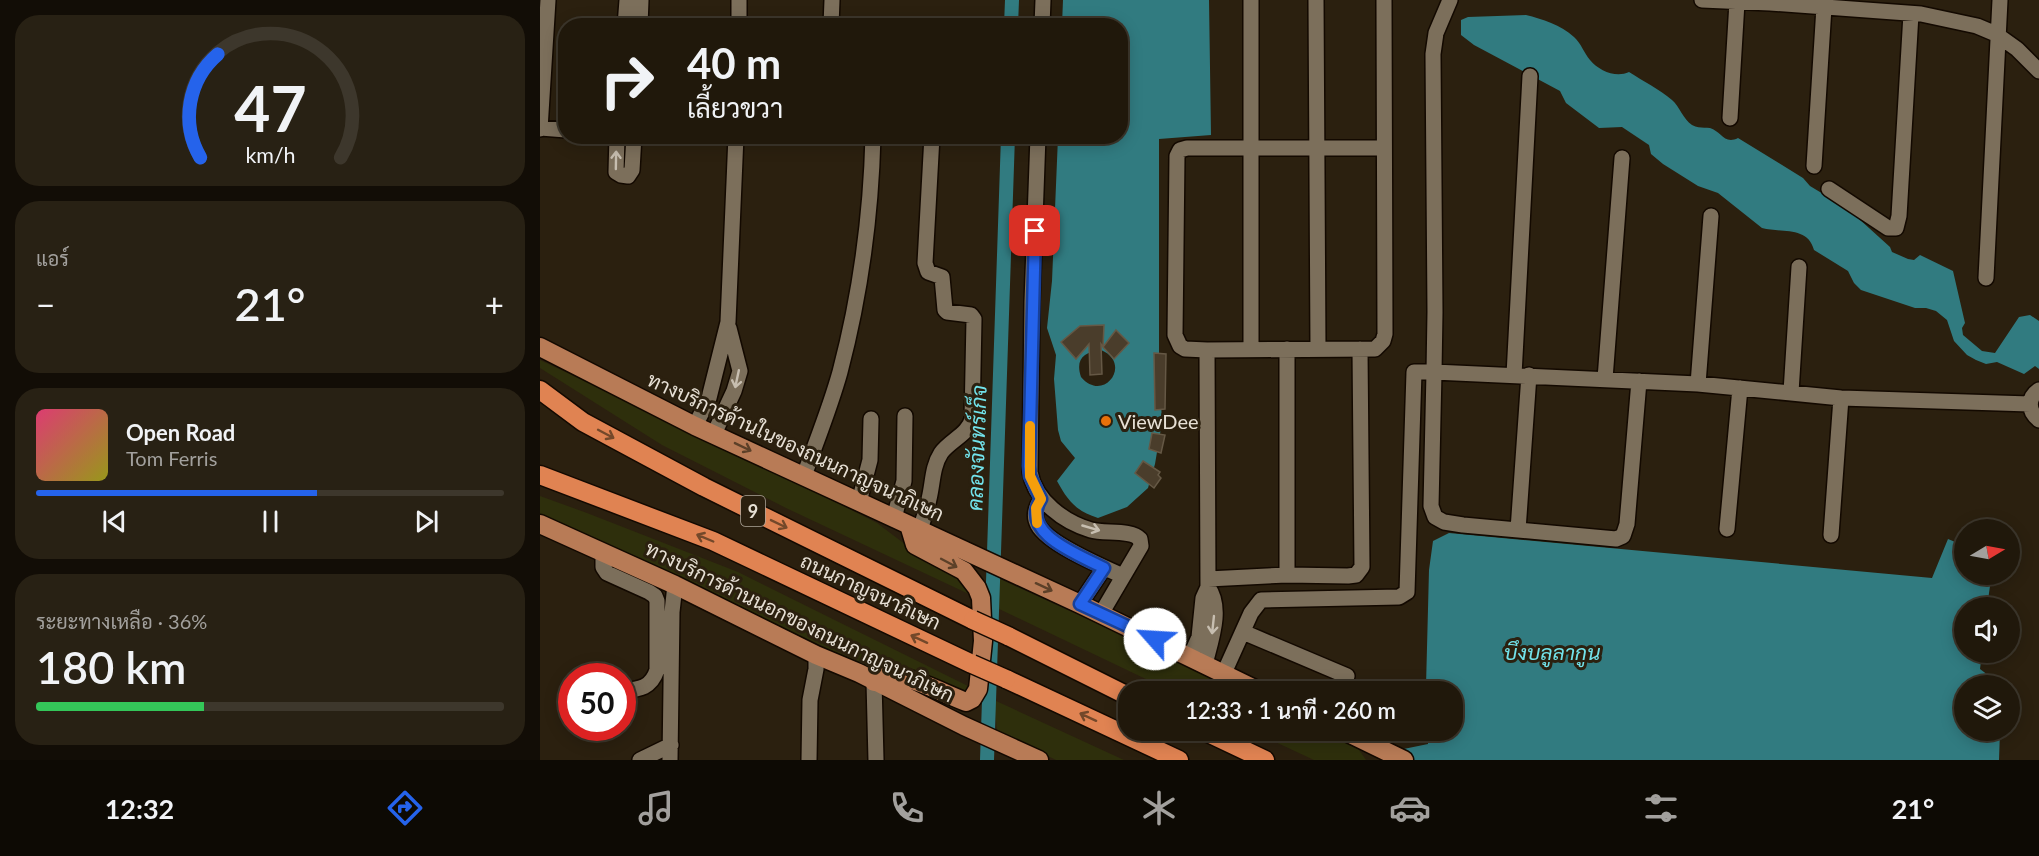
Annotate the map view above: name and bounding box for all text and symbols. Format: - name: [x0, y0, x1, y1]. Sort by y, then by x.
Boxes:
- text: 40 m: [687, 38, 781, 88]
- icon: right: [588, 42, 666, 120]
- text: 47: [234, 70, 306, 145]
- text: เลี้ยวขวา: [687, 91, 783, 124]
- text: km/h: [245, 142, 295, 168]
- one-way arrow: [610, 151, 622, 171]
- pin: [1009, 205, 1060, 256]
- icon: arrive: [1018, 214, 1051, 247]
- text: แอร์: [36, 246, 69, 270]
- text: 21°: [235, 277, 305, 331]
- text: −: [36, 284, 55, 324]
- text: +: [485, 284, 504, 324]
- street label: ทางบริการด้านในของถนนกาญจนาภิเษก: [643, 367, 948, 526]
- one-way arrow: [731, 368, 742, 388]
- water label: คลองจันทร์เก็จ: [960, 385, 991, 511]
- place label: ViewDee: [1118, 409, 1199, 433]
- marker: ViewDee: [1099, 414, 1113, 428]
- text: Open Road: [126, 419, 235, 446]
- one-way arrow: [597, 428, 614, 440]
- one-way arrow: [733, 442, 751, 454]
- text: Tom Ferris: [126, 446, 217, 470]
- road number: 9: [741, 496, 765, 526]
- icon: previous: [98, 505, 131, 538]
- icon: pause: [254, 505, 287, 538]
- icon: next: [410, 505, 443, 538]
- one-way arrow: [770, 518, 787, 530]
- north arrow: [1954, 519, 2020, 585]
- map controls: [1954, 519, 2020, 741]
- one-way arrow: [1081, 523, 1100, 534]
- one-way arrow: [697, 532, 715, 543]
- street label: ทางบริการด้านนอกของถนนกาญจนาภิเษก: [641, 536, 958, 707]
- street label: ถนนกาญจนาภิเษก: [797, 548, 945, 635]
- one-way arrow: [939, 558, 957, 569]
- one-way arrow: [1035, 582, 1053, 593]
- button: sound: [1954, 597, 2020, 663]
- position arrow: [1123, 607, 1187, 671]
- text: ระยะทางเหลือ · 36%: [36, 609, 207, 633]
- one-way arrow: [1207, 614, 1218, 634]
- one-way arrow: [911, 633, 929, 645]
- water label: บึงบลูลากูน: [1504, 639, 1601, 668]
- text: 180 km: [36, 640, 186, 694]
- speed limit sign: 50: [558, 663, 636, 741]
- button: layers: [1954, 675, 2020, 741]
- text: 12:33 · 1 นาที · 260 m: [1185, 697, 1396, 724]
- one-way arrow: [1079, 711, 1097, 723]
- icon: directions: [384, 787, 426, 829]
- icon: music: [635, 787, 677, 829]
- icon: phone: [886, 787, 928, 829]
- icon: climate: [1138, 787, 1180, 829]
- icon: car: [1389, 787, 1431, 829]
- icon: filters: [1640, 787, 1682, 829]
- text: 12:32: [105, 792, 174, 825]
- text: 21°: [1892, 792, 1934, 825]

